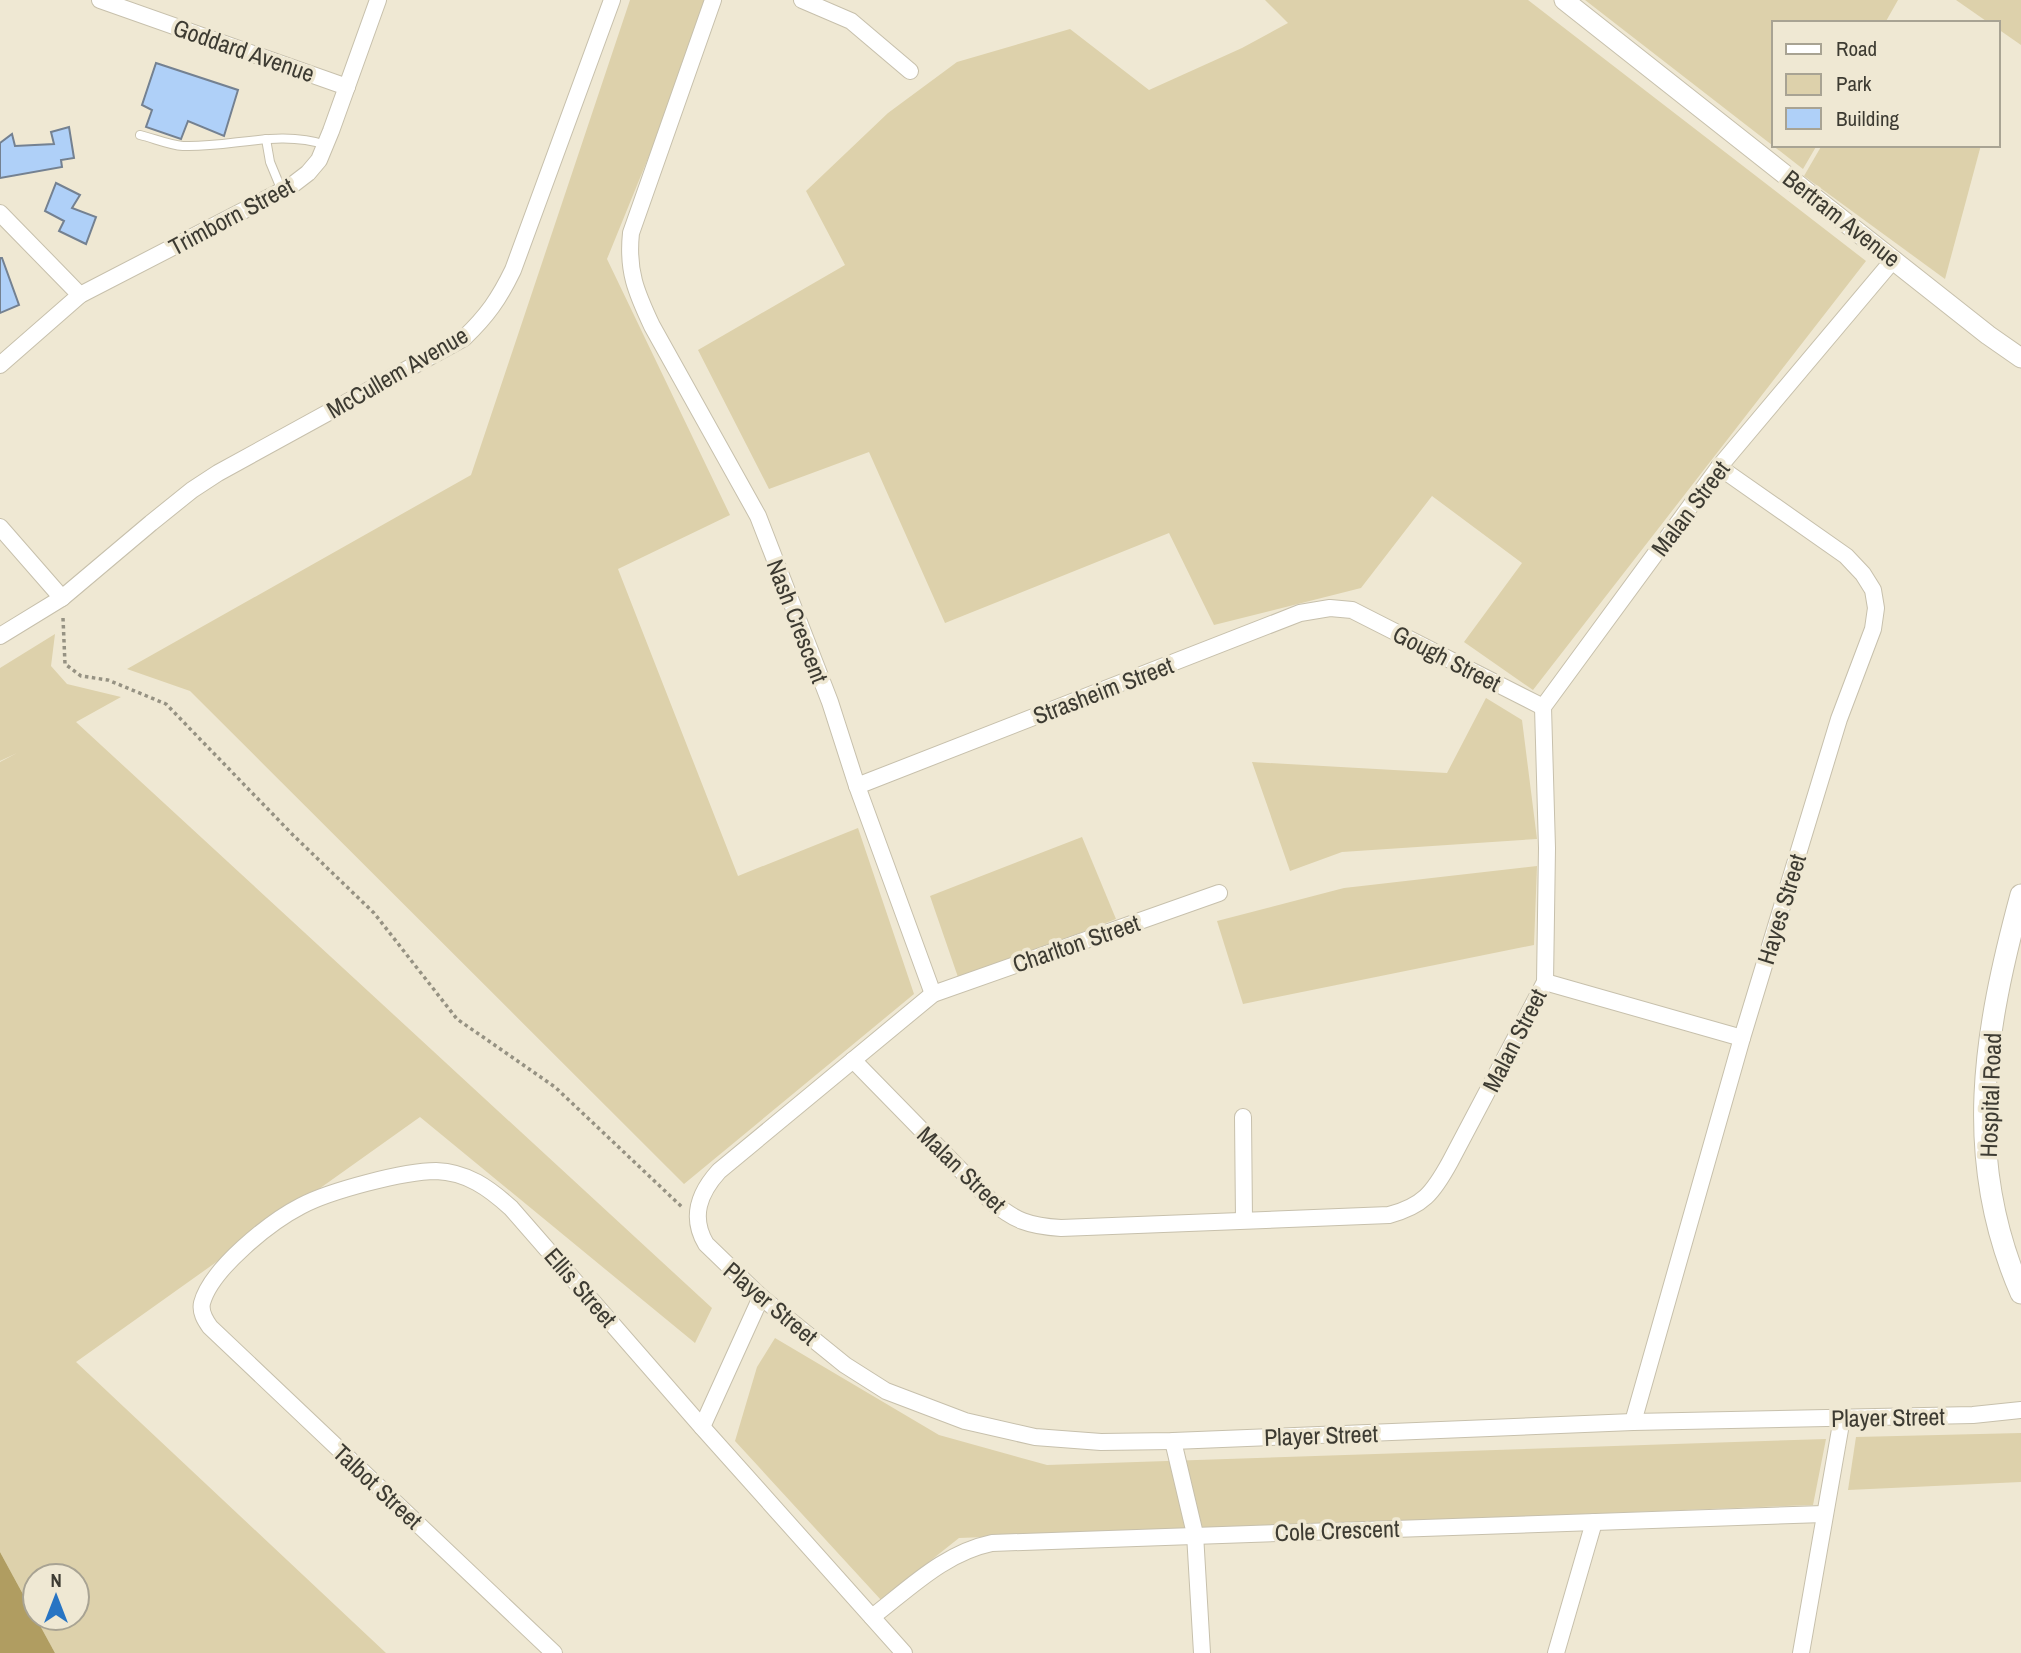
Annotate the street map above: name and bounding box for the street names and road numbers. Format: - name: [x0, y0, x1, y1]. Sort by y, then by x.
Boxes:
- street label: Goddard Avenue: [169, 11, 319, 89]
- street label: Bertram Avenue: [1777, 162, 1907, 274]
- street label: Trimborn Street: [163, 169, 299, 262]
- street label: McCullem Avenue: [320, 319, 474, 425]
- street label: Malan Street: [1644, 453, 1737, 562]
- street label: Nash Crescent: [760, 555, 836, 688]
- street label: Gough Street: [1388, 617, 1507, 699]
- street label: Strasheim Street: [1028, 648, 1178, 731]
- street label: Hayes Street: [1749, 849, 1813, 968]
- street label: Charlton Street: [1008, 906, 1144, 980]
- street label: Malan Street: [1474, 983, 1554, 1097]
- street label: Hospital Road: [1972, 1032, 2008, 1158]
- street label: Malan Street: [911, 1119, 1014, 1220]
- street label: Ellis Street: [538, 1241, 625, 1334]
- street label: Player Street: [717, 1254, 825, 1352]
- street label: Player Street: [1831, 1400, 1946, 1434]
- street label: Player Street: [1264, 1417, 1379, 1453]
- street label: Talbot Street: [327, 1436, 430, 1536]
- street label: Cole Crescent: [1274, 1512, 1400, 1548]

